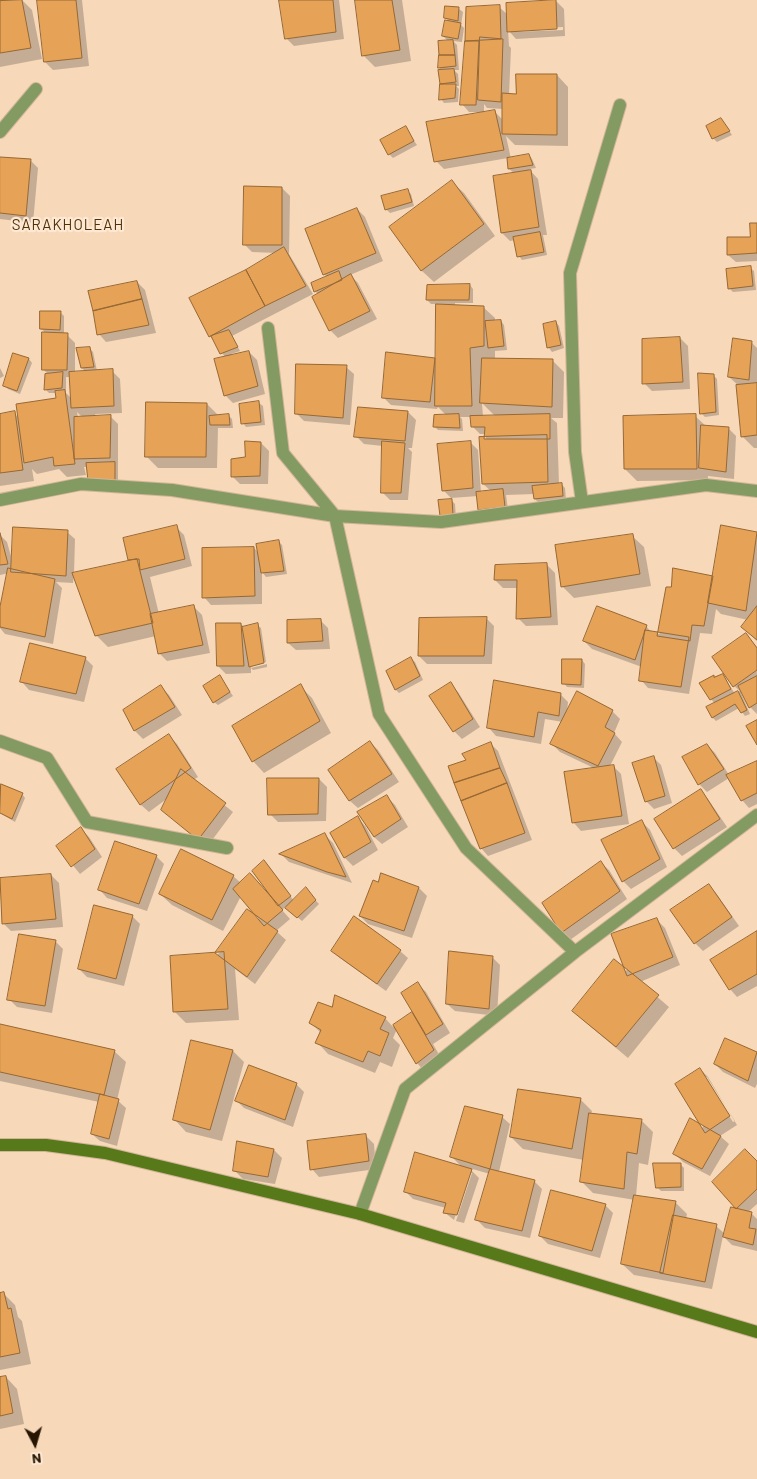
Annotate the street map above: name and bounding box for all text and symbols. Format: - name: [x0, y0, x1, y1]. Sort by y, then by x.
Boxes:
- district label: SARAKHOLEAH: [10, 216, 126, 234]
- north arrow: [10, 1419, 60, 1469]
- text: N: [31, 1450, 42, 1468]

